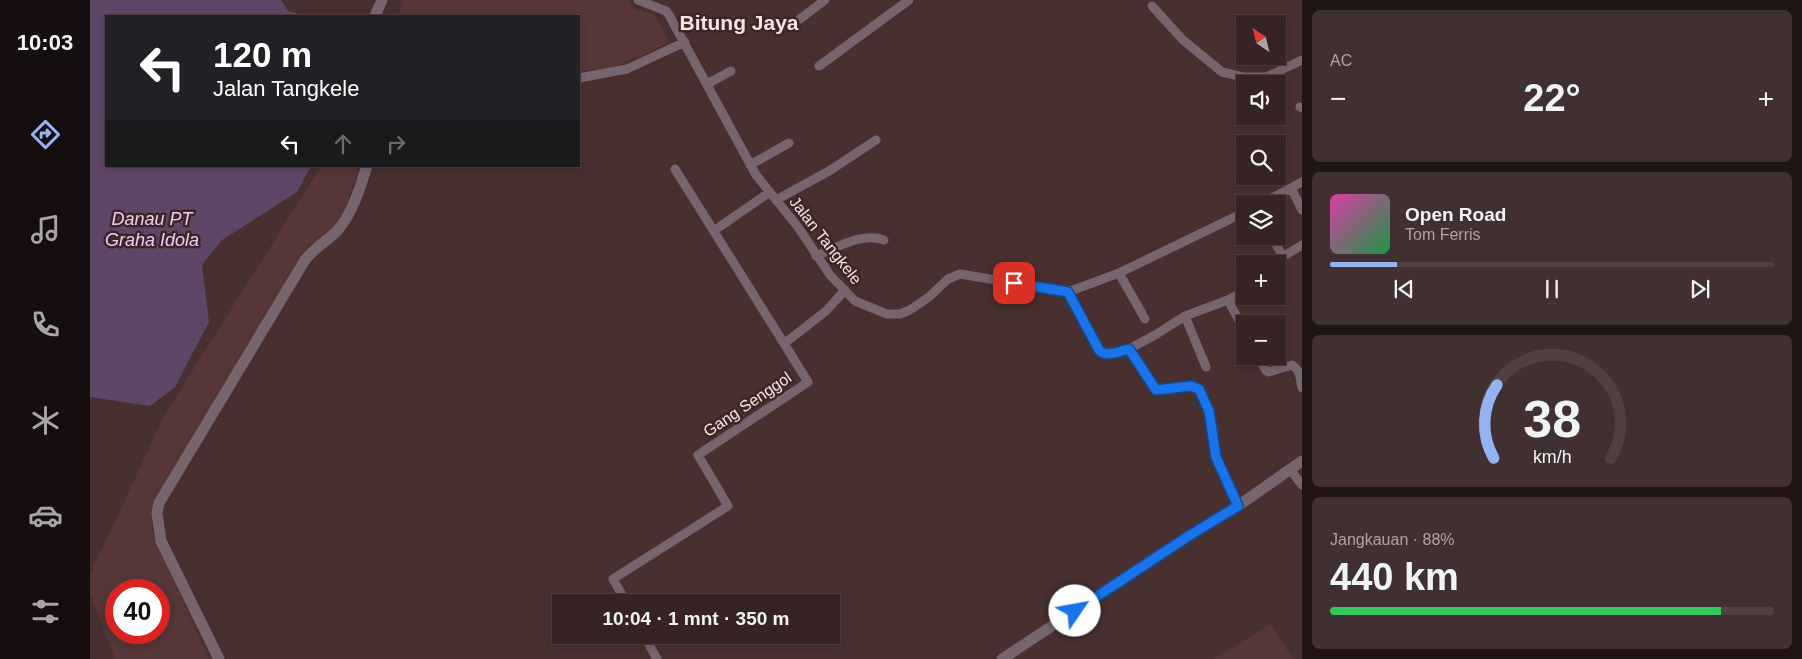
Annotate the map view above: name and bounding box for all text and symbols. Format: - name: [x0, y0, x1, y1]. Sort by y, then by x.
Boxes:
- district label: Bitung Jaya: [679, 11, 799, 34]
- north arrow: [1236, 15, 1286, 65]
- map controls: [1236, 15, 1286, 365]
- text: 10:03: [17, 30, 73, 55]
- icon: left: [130, 35, 195, 100]
- text: 120 m: [213, 35, 312, 74]
- text: AC: [1330, 52, 1352, 69]
- button: sound: [1236, 75, 1286, 125]
- text: Jalan Tangkele: [213, 76, 359, 101]
- text: 22°: [1523, 77, 1581, 119]
- text: −: [1330, 83, 1346, 114]
- text: +: [1758, 83, 1774, 114]
- icon: directions: [28, 117, 63, 152]
- icon: left: [276, 130, 304, 158]
- icon: ahead: [329, 130, 357, 158]
- icon: right: [382, 130, 410, 158]
- button: search: [1236, 135, 1286, 185]
- street label: Jalan Tangkele: [786, 193, 865, 288]
- button: layers: [1236, 195, 1286, 245]
- text: Open Road: [1405, 204, 1506, 225]
- water label: Danau PT Graha Idola: [105, 209, 199, 250]
- icon: music: [28, 212, 63, 247]
- text: Tom Ferris: [1405, 226, 1481, 243]
- button: +: [1236, 255, 1286, 305]
- pin: [993, 262, 1035, 304]
- icon: arrive: [1000, 269, 1028, 297]
- icon: previous: [1390, 275, 1418, 303]
- icon: pause: [1538, 275, 1566, 303]
- icon: next: [1686, 275, 1714, 303]
- icon: phone: [28, 307, 63, 342]
- button: −: [1236, 315, 1286, 365]
- street label: Gang Senggol: [700, 369, 794, 440]
- text: 38: [1523, 390, 1581, 448]
- icon: climate: [28, 403, 63, 438]
- text: km/h: [1533, 447, 1571, 467]
- icon: car: [28, 498, 63, 533]
- text: Jangkauan · 88%: [1330, 531, 1455, 548]
- text: 440 km: [1330, 556, 1459, 598]
- speed limit sign: 40: [105, 579, 170, 644]
- position arrow: [1048, 584, 1100, 636]
- icon: filters: [28, 594, 63, 629]
- text: 10:04 · 1 mnt · 350 m: [603, 608, 789, 629]

